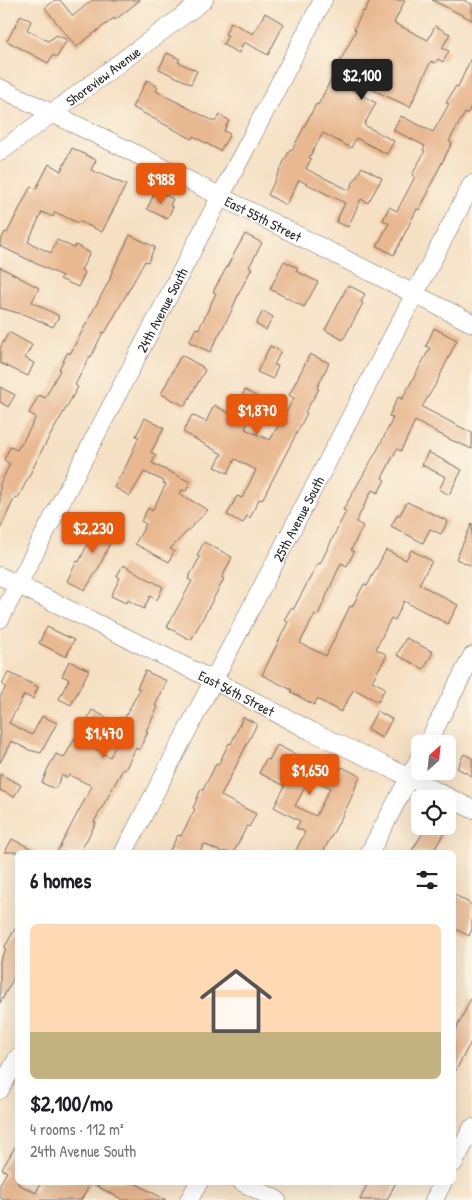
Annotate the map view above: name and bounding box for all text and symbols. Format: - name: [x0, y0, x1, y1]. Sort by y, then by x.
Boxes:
- street label: Shoreview Avenue: [61, 41, 144, 110]
- pin: $2,100: [321, 58, 403, 101]
- text: $2,100: [343, 64, 381, 86]
- pin: $988: [131, 162, 191, 205]
- text: $988: [147, 168, 175, 190]
- street label: East 55th Street: [222, 191, 305, 246]
- street label: 24th Avenue South: [132, 264, 191, 355]
- pin: $1,870: [216, 394, 298, 436]
- text: $1,870: [237, 399, 277, 421]
- street label: 25th Avenue South: [268, 473, 328, 564]
- pin: $2,230: [52, 512, 134, 554]
- text: $2,230: [73, 517, 113, 539]
- street label: East 56th Street: [196, 665, 278, 720]
- pin: $1,470: [63, 716, 145, 759]
- text: $1,470: [85, 722, 123, 744]
- north arrow: [411, 735, 456, 780]
- map controls: [411, 735, 456, 835]
- pin: $1,650: [269, 754, 351, 796]
- text: $1,650: [291, 759, 329, 781]
- button: locate: [411, 790, 456, 835]
- text: 6 homes: [30, 866, 91, 895]
- icon: filters: [413, 866, 441, 894]
- icon: home: [191, 956, 281, 1046]
- text: $2,100/mo: [30, 1089, 113, 1118]
- text: 4 rooms · 112 m²: [30, 1118, 124, 1140]
- text: 24th Avenue South: [30, 1140, 136, 1162]

